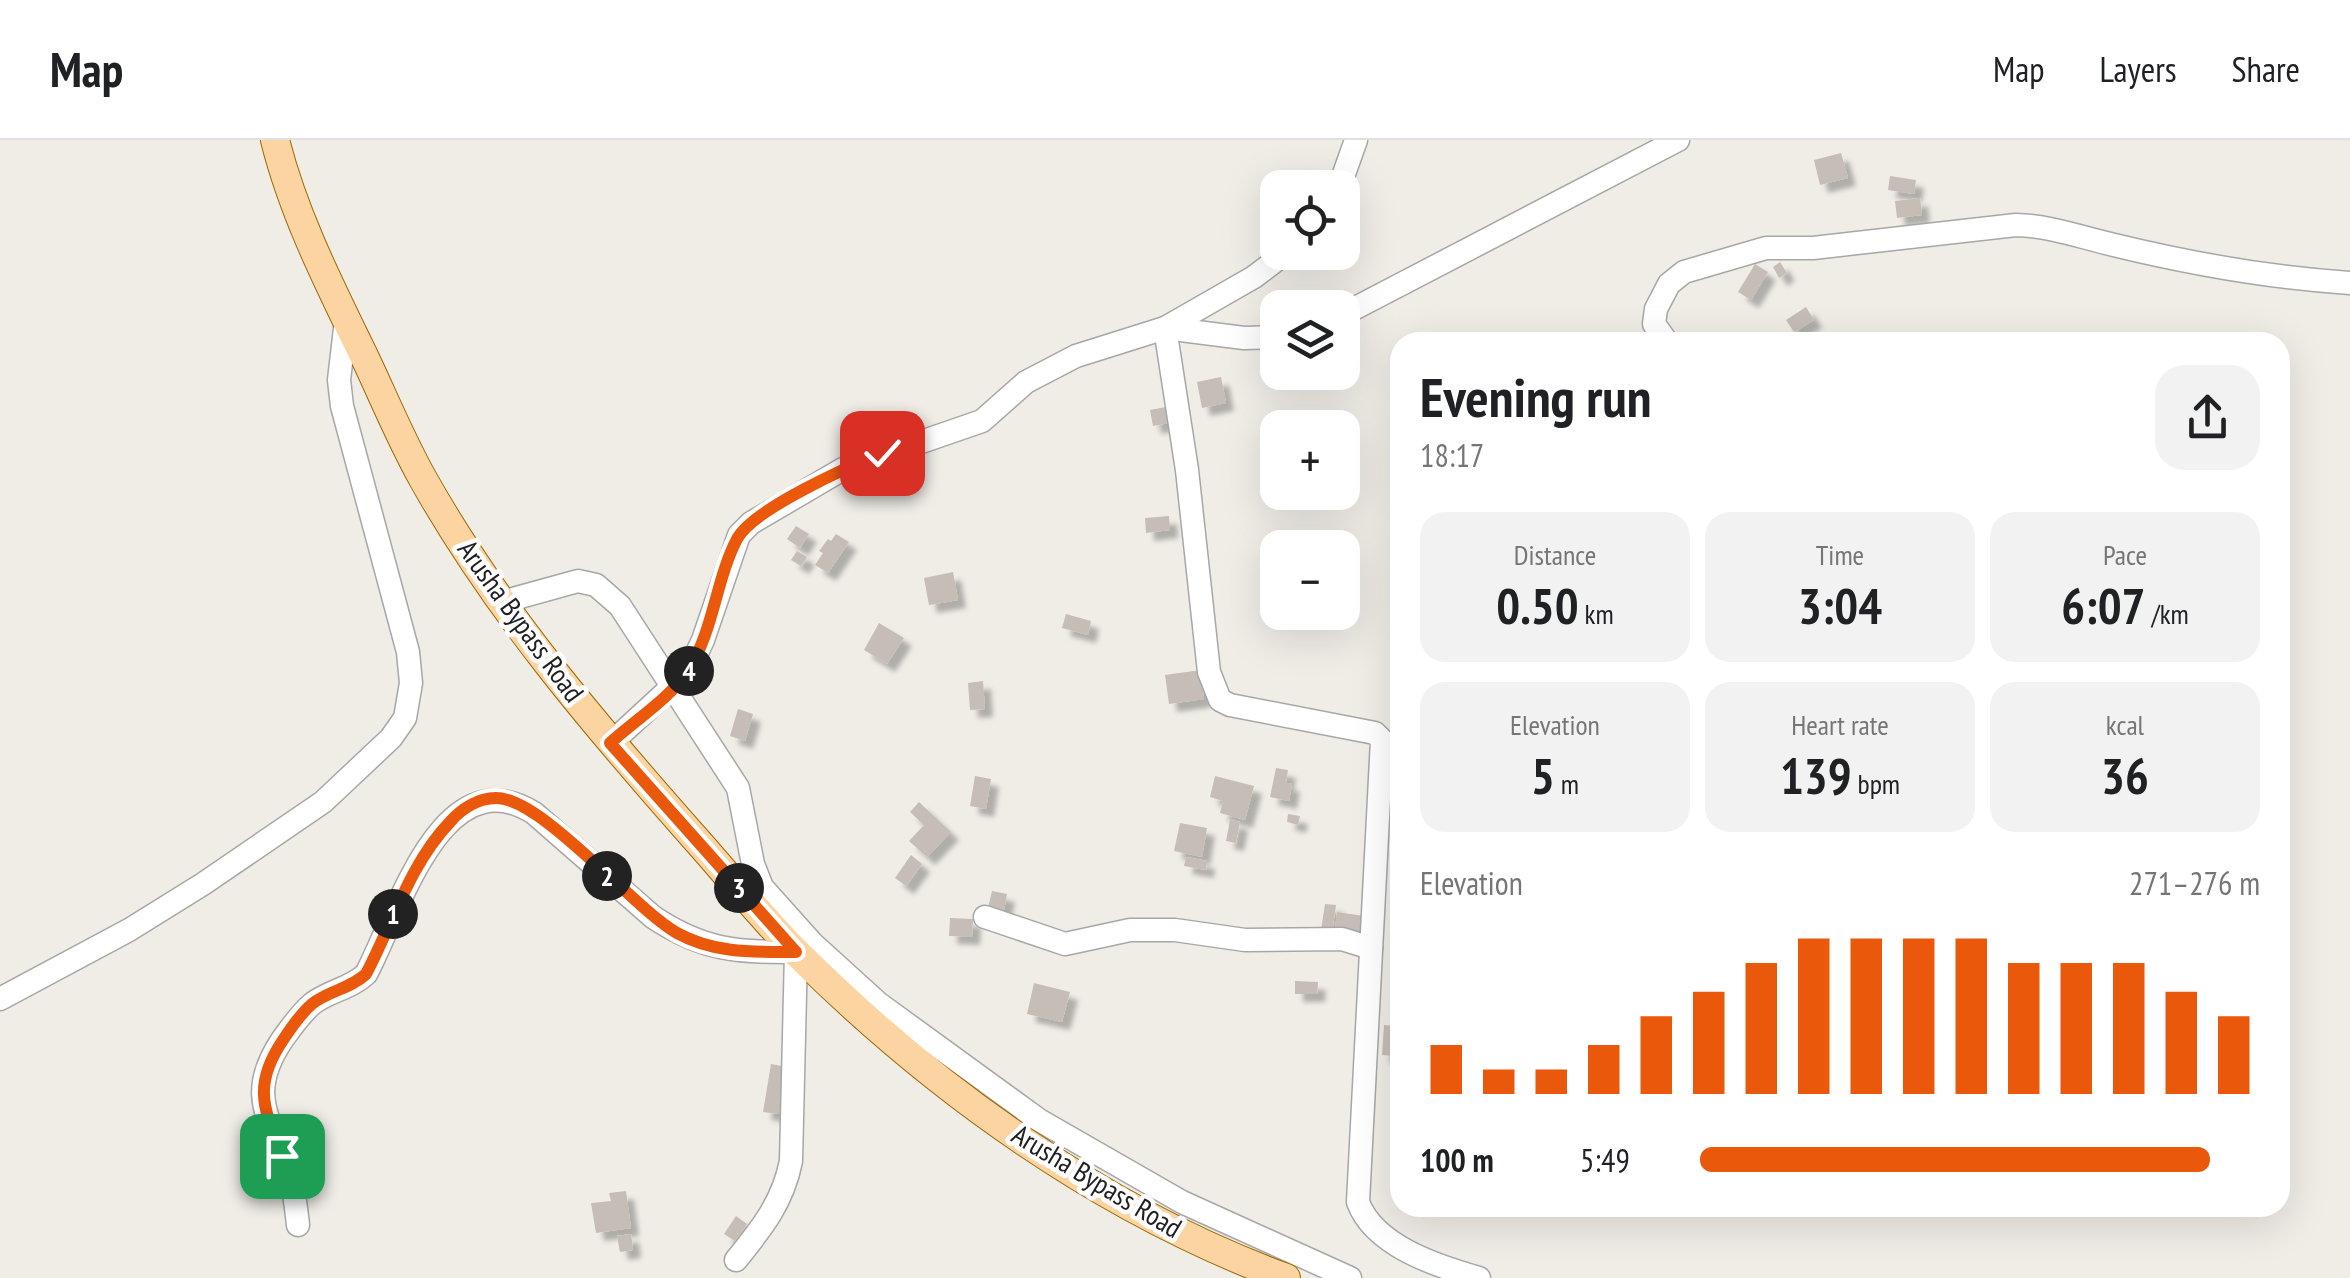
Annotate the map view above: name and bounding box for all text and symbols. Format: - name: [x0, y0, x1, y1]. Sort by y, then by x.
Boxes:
- text: Map: [50, 38, 123, 100]
- text: Map: [1993, 46, 2044, 92]
- text: Layers: [2099, 46, 2177, 92]
- text: Share: [2232, 46, 2300, 92]
- map controls: [1260, 170, 1360, 630]
- button: locate: [1260, 170, 1360, 270]
- button: layers: [1260, 290, 1360, 390]
- text: Evening run: [1420, 361, 1652, 432]
- button: share: [2155, 365, 2260, 470]
- button: +: [1260, 410, 1360, 510]
- pin: [840, 411, 925, 496]
- icon: check: [855, 426, 910, 481]
- text: 18:17: [1420, 434, 1484, 476]
- button: −: [1260, 530, 1360, 630]
- street label: Arusha Bypass Road: [450, 532, 593, 709]
- text: Distance: [1514, 536, 1596, 573]
- text: Time: [1816, 536, 1864, 573]
- text: Pace: [2103, 536, 2147, 573]
- text: 0.50: [1496, 573, 1579, 638]
- text: 3:04: [1798, 573, 1882, 638]
- text: 6:07: [2061, 573, 2145, 638]
- text: km: [1579, 595, 1614, 632]
- text: /km: [2145, 595, 2189, 632]
- pin: 4: [664, 646, 714, 696]
- text: 4: [682, 652, 696, 689]
- text: Elevation: [1510, 706, 1600, 743]
- text: Heart rate: [1791, 706, 1889, 743]
- text: kcal: [2106, 706, 2144, 743]
- text: 5: [1531, 743, 1555, 808]
- text: 139: [1780, 743, 1852, 808]
- text: 36: [2101, 743, 2149, 808]
- text: m: [1555, 765, 1579, 802]
- text: bpm: [1852, 765, 1900, 802]
- pin: 2: [582, 851, 632, 901]
- text: 2: [600, 857, 614, 894]
- text: Elevation: [1420, 862, 1523, 904]
- text: 271–276 m: [2129, 862, 2260, 904]
- pin: 3: [714, 863, 764, 913]
- text: 3: [732, 869, 746, 906]
- pin: 1: [368, 889, 418, 939]
- text: 1: [386, 895, 400, 932]
- pin: [240, 1114, 325, 1199]
- street label: Arusha Bypass Road: [1006, 1115, 1189, 1246]
- icon: arrive: [255, 1129, 310, 1184]
- text: 100 m: [1420, 1139, 1494, 1181]
- text: 5:49: [1580, 1139, 1630, 1181]

